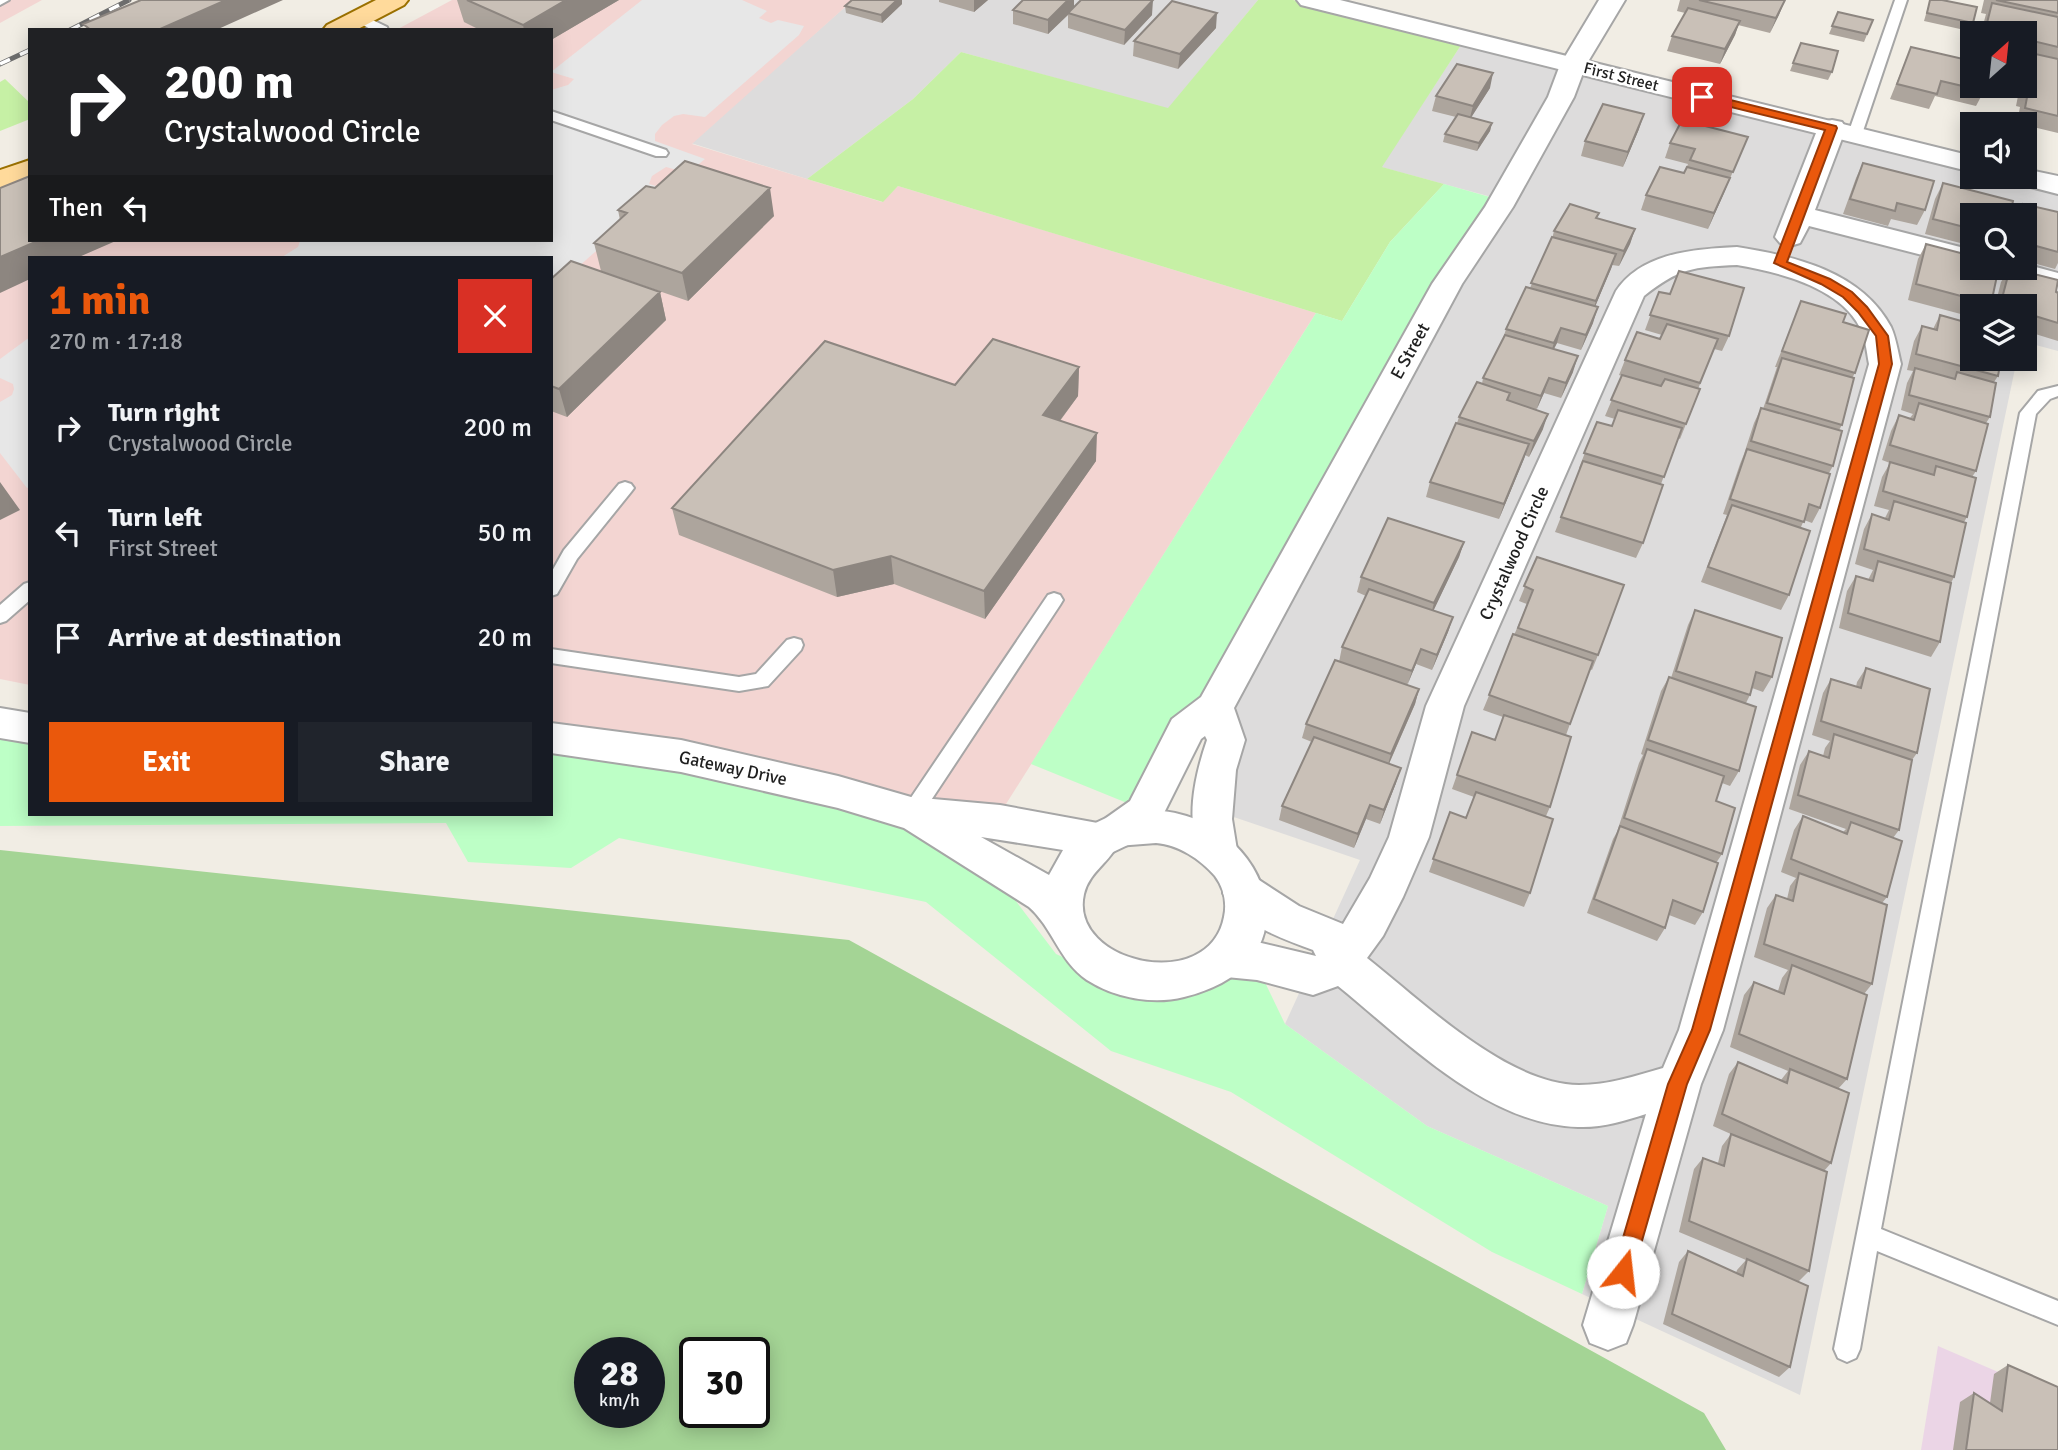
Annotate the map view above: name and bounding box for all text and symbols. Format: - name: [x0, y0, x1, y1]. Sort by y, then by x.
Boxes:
- north arrow: [1960, 21, 2037, 98]
- map controls: [1960, 21, 2037, 371]
- text: 200 m: [164, 52, 294, 112]
- icon: right: [49, 56, 140, 147]
- street label: First Street: [1582, 58, 1661, 96]
- pin: [1672, 67, 1732, 127]
- icon: arrive: [1683, 78, 1721, 116]
- text: Crystalwood Circle: [164, 112, 421, 151]
- button: sound: [1960, 112, 2037, 189]
- icon: left: [117, 189, 155, 227]
- text: Then: [49, 192, 103, 224]
- button: search: [1960, 203, 2037, 280]
- text: 1 min: [49, 275, 150, 326]
- button: close: [458, 279, 532, 353]
- button: layers: [1960, 294, 2037, 371]
- street label: E Street: [1386, 319, 1434, 383]
- text: 270 m · 17:18: [49, 327, 183, 356]
- text: Turn right: [108, 397, 220, 429]
- icon: right: [49, 409, 87, 447]
- text: 200 m: [463, 412, 532, 444]
- text: Crystalwood Circle: [108, 429, 293, 458]
- street label: Crystalwood Circle: [1475, 483, 1553, 623]
- text: Turn left: [108, 502, 202, 534]
- icon: left: [49, 514, 87, 552]
- text: 50 m: [477, 517, 532, 549]
- text: First Street: [108, 534, 218, 563]
- icon: arrive: [49, 619, 87, 657]
- text: Arrive at destination: [108, 622, 341, 654]
- text: 20 m: [477, 622, 532, 654]
- button: Exit: [49, 722, 284, 802]
- button: Share: [298, 722, 532, 802]
- street label: Gateway Drive: [677, 746, 789, 790]
- position arrow: [1586, 1235, 1660, 1309]
- speed limit sign: 30: [679, 1337, 770, 1428]
- text: 28: [601, 1352, 638, 1395]
- text: km/h: [599, 1389, 640, 1411]

